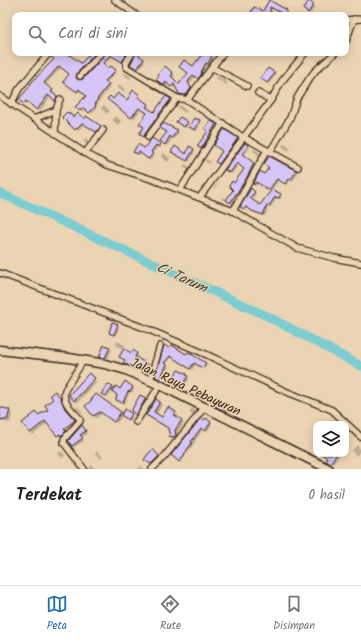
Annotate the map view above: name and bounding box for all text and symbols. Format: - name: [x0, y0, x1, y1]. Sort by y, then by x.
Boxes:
- search box: [12, 12, 349, 56]
- text: Cari di sini: [58, 22, 127, 46]
- icon: search: [26, 23, 48, 45]
- water label: Ci Tarum: [153, 257, 212, 300]
- street label: Jalan Raya Pebayuran: [126, 352, 244, 422]
- map controls: [313, 421, 349, 457]
- button: layers: [313, 421, 349, 457]
- text: Terdekat: [16, 482, 82, 509]
- text: 0 hasil: [308, 485, 345, 506]
- tab: Peta: [46, 593, 68, 635]
- tab: Rute: [159, 593, 181, 635]
- tab: Disimpan: [273, 593, 315, 635]

